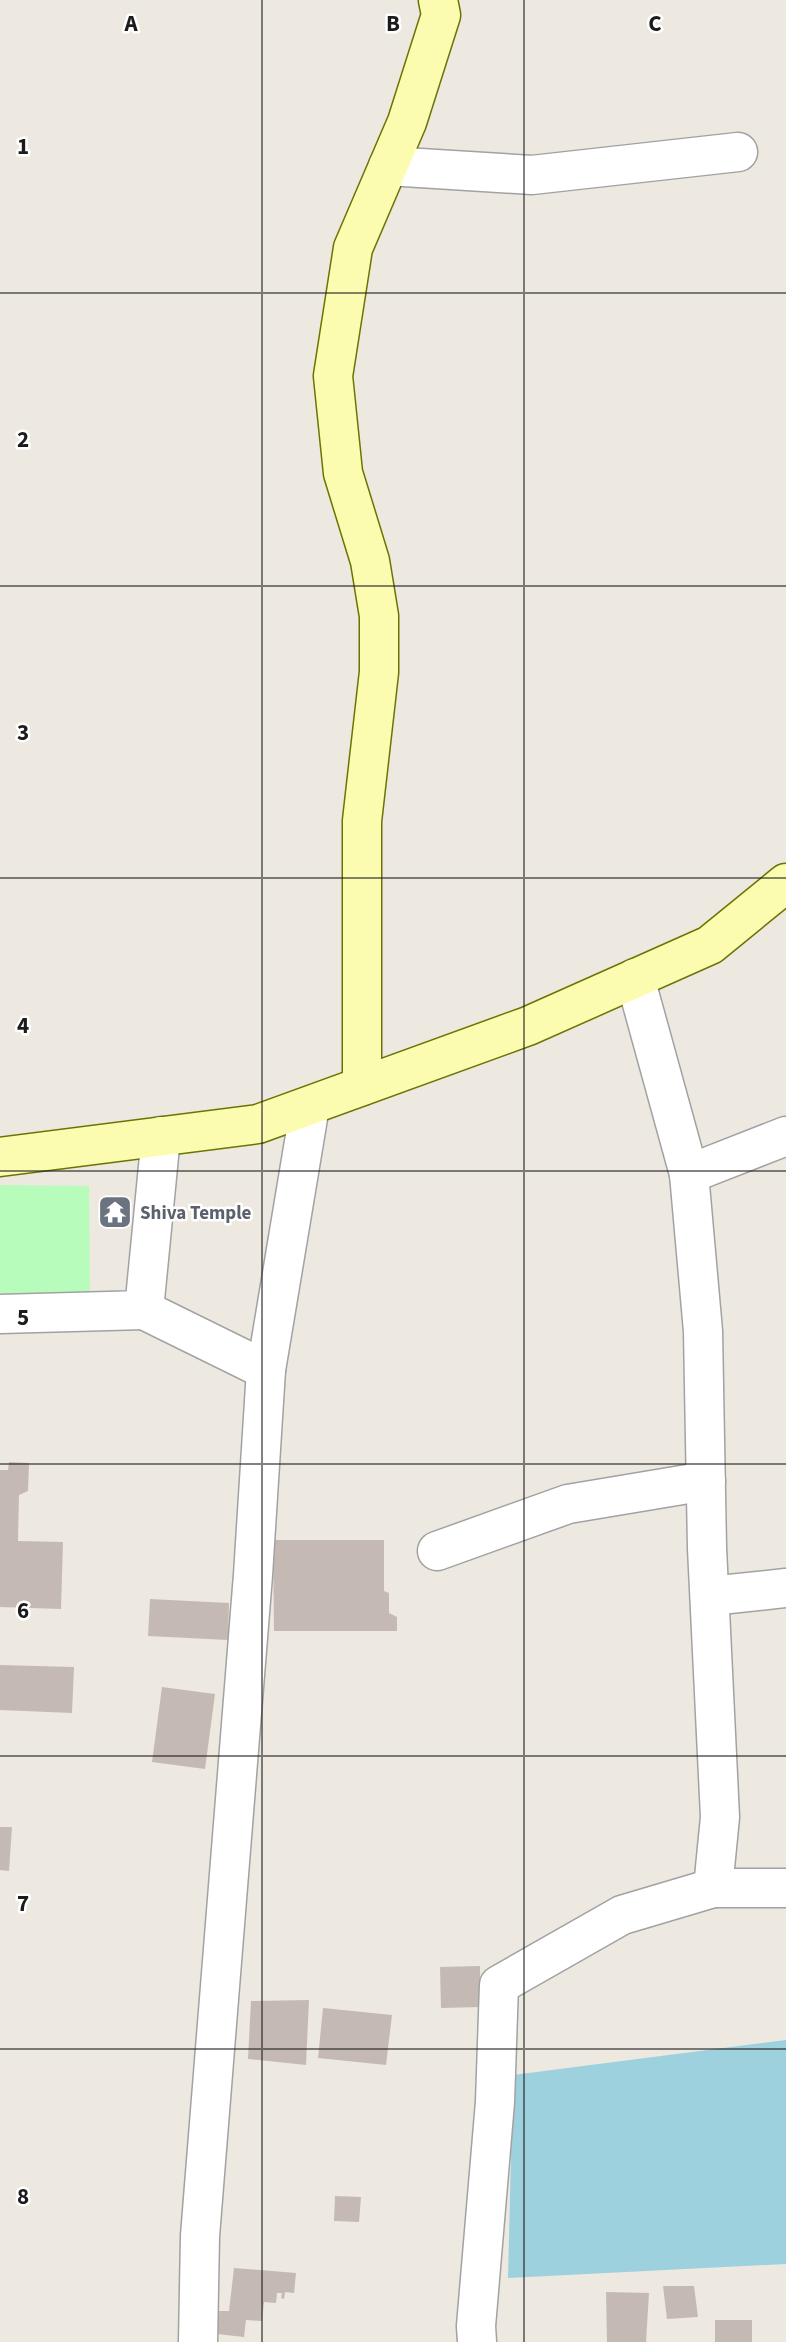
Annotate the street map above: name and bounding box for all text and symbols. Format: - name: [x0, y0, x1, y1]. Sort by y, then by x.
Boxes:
- text: A: [123, 7, 138, 40]
- text: B: [386, 7, 400, 40]
- text: C: [648, 7, 662, 40]
- text: 1: [17, 130, 29, 163]
- text: 2: [17, 423, 29, 456]
- text: 3: [17, 716, 29, 749]
- text: 4: [17, 1009, 29, 1042]
- temple icon: Shiva Temple: [96, 1193, 134, 1231]
- place label: Shiva Temple: [140, 1200, 252, 1227]
- text: 5: [17, 1301, 29, 1334]
- text: 6: [17, 1594, 29, 1627]
- text: 7: [17, 1887, 29, 1920]
- text: 8: [17, 2180, 29, 2213]

